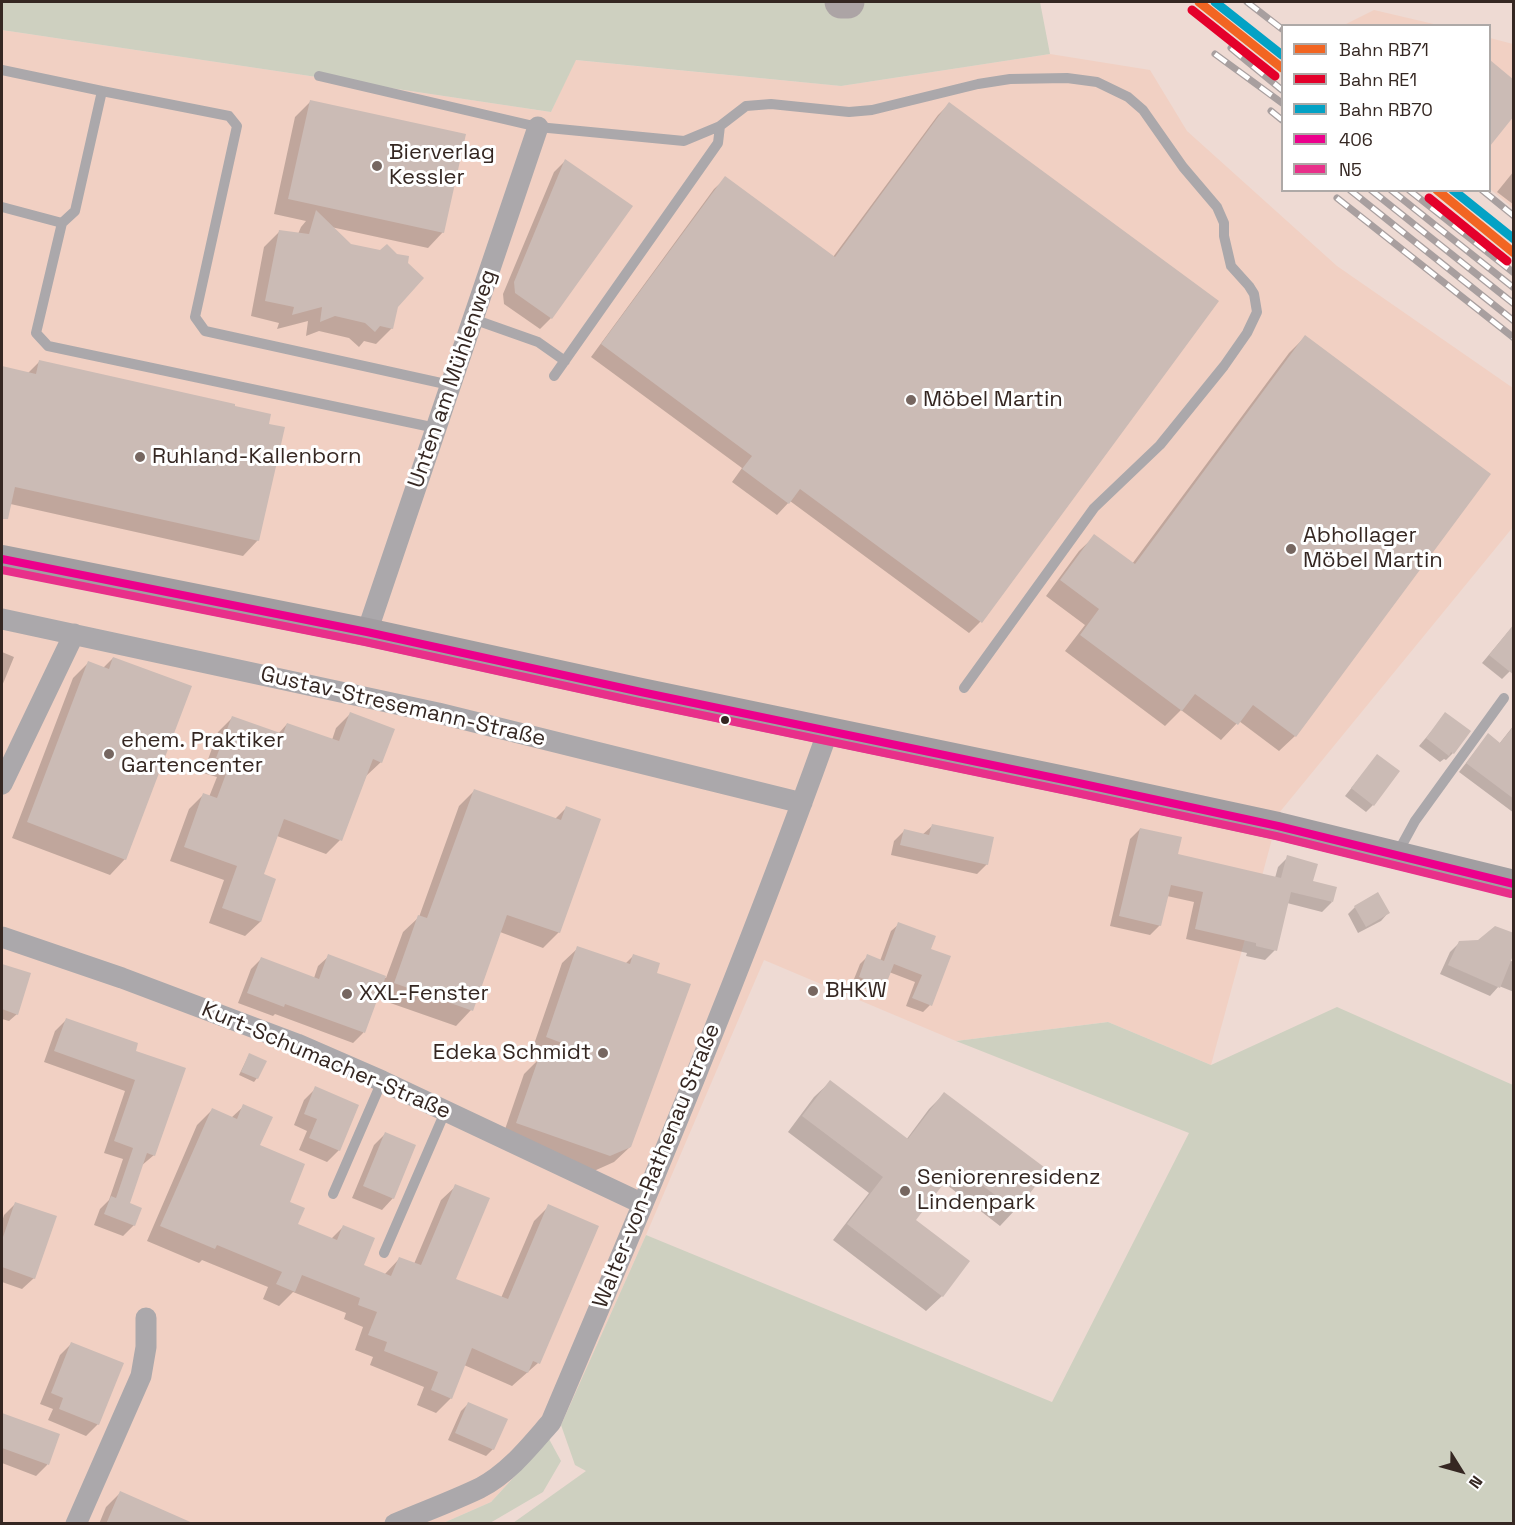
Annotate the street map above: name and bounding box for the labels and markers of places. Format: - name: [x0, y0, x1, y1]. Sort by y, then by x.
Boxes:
- place label: Bierverlag Kessler: [389, 140, 495, 192]
- marker: Bierverlag Kessler: [370, 159, 384, 173]
- place label: Möbel Martin: [923, 387, 1063, 413]
- marker: Möbel Martin: [904, 393, 918, 407]
- place label: Ruhland-Kallenborn: [152, 444, 361, 470]
- marker: Ruhland-Kallenborn: [133, 450, 147, 464]
- place label: Abhollager Möbel Martin: [1303, 523, 1443, 574]
- marker: Abhollager Möbel Martin: [1284, 542, 1298, 556]
- unlabelled marker: [719, 714, 731, 726]
- place label: ehem. Praktiker Gartencenter: [121, 728, 284, 780]
- marker: ehem. Praktiker Gartencenter: [102, 747, 116, 761]
- place label: BHKW: [825, 978, 887, 1004]
- place label: XXL-Fenster: [359, 981, 489, 1007]
- marker: BHKW: [806, 984, 820, 998]
- marker: XXL-Fenster: [340, 987, 354, 1001]
- place label: Edeka Schmidt: [433, 1040, 591, 1066]
- marker: Edeka Schmidt: [596, 1046, 610, 1060]
- place label: Seniorenresidenz Lindenpark: [917, 1165, 1100, 1216]
- marker: Seniorenresidenz Lindenpark: [898, 1184, 912, 1198]

